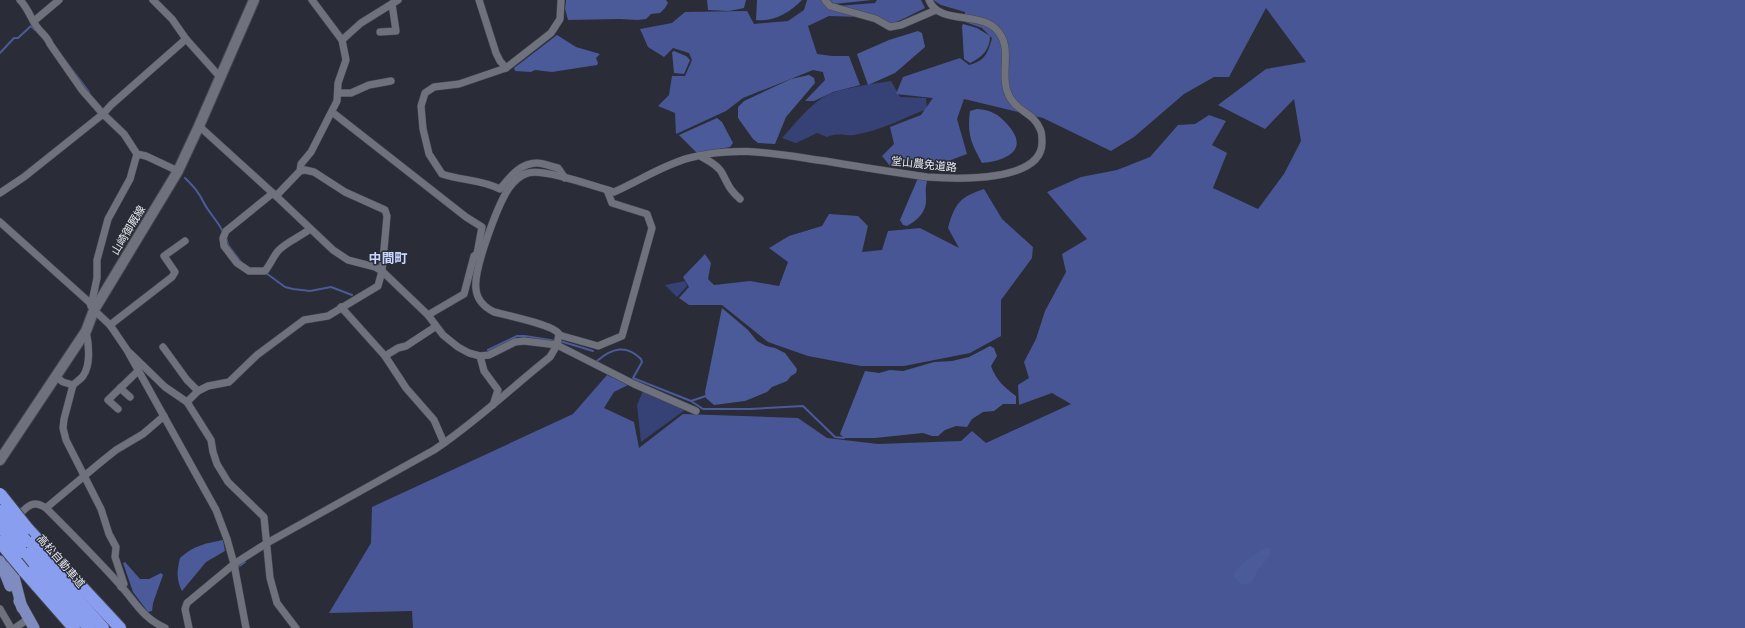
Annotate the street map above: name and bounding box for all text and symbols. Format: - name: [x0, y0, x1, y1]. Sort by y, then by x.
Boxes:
- street label: 堂山農免道路: [891, 155, 957, 173]
- street label: 山崎御厩線: [109, 203, 147, 257]
- district label: 中間町: [368, 251, 408, 266]
- street label: 高松自動車道: [35, 532, 87, 590]

